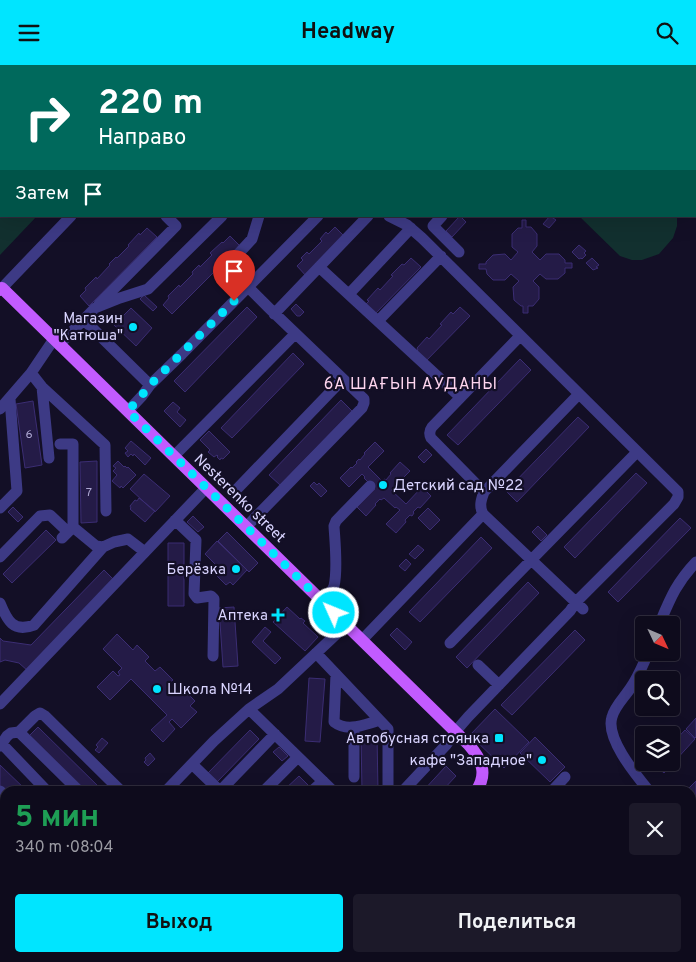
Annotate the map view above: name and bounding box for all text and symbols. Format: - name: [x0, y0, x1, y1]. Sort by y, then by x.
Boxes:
- icon: menu: [15, 19, 43, 47]
- text: Headway: [301, 19, 395, 46]
- icon: search: [653, 19, 681, 47]
- text: 220 m: [98, 82, 203, 126]
- icon: right: [15, 85, 80, 150]
- text: Направо: [98, 125, 186, 152]
- icon: arrive: [79, 180, 107, 208]
- text: Затем: [15, 182, 69, 206]
- pin: [213, 250, 255, 301]
- icon: arrive: [220, 257, 248, 285]
- place label: Магазин "Катюша": [53, 310, 123, 346]
- marker: Магазин "Катюша": [127, 321, 139, 333]
- district label: 6А ШАҒЫН АУДАНЫ: [324, 375, 498, 395]
- house number: 6: [25, 427, 33, 443]
- street label: Nesterenko street: [189, 451, 289, 548]
- place label: Детский сад №22: [393, 477, 523, 496]
- marker: Детский сад №22: [377, 479, 389, 491]
- house number: 7: [86, 485, 92, 501]
- place label: Берёзка: [167, 561, 226, 580]
- marker: Берёзка: [230, 563, 242, 575]
- position arrow: [307, 586, 359, 638]
- place label: Аптека: [218, 607, 268, 626]
- marker: Аптека: [272, 609, 284, 621]
- north arrow: [635, 616, 680, 661]
- map controls: [635, 616, 680, 771]
- button: search: [635, 671, 680, 716]
- place label: Школа №14: [167, 681, 252, 700]
- marker: Школа №14: [151, 683, 163, 695]
- button: layers: [635, 726, 680, 771]
- place label: Автобусная стоянка: [346, 730, 489, 749]
- marker: Автобусная стоянка: [493, 732, 505, 744]
- place label: кафе "Западное": [409, 752, 532, 771]
- marker: кафе "Западное": [536, 754, 548, 766]
- text: 5 мин: [15, 800, 99, 837]
- button: close: [629, 803, 681, 855]
- text: 340 m · 08:04: [15, 838, 114, 858]
- button: Выход: [15, 894, 343, 952]
- button: Поделиться: [353, 894, 681, 952]

